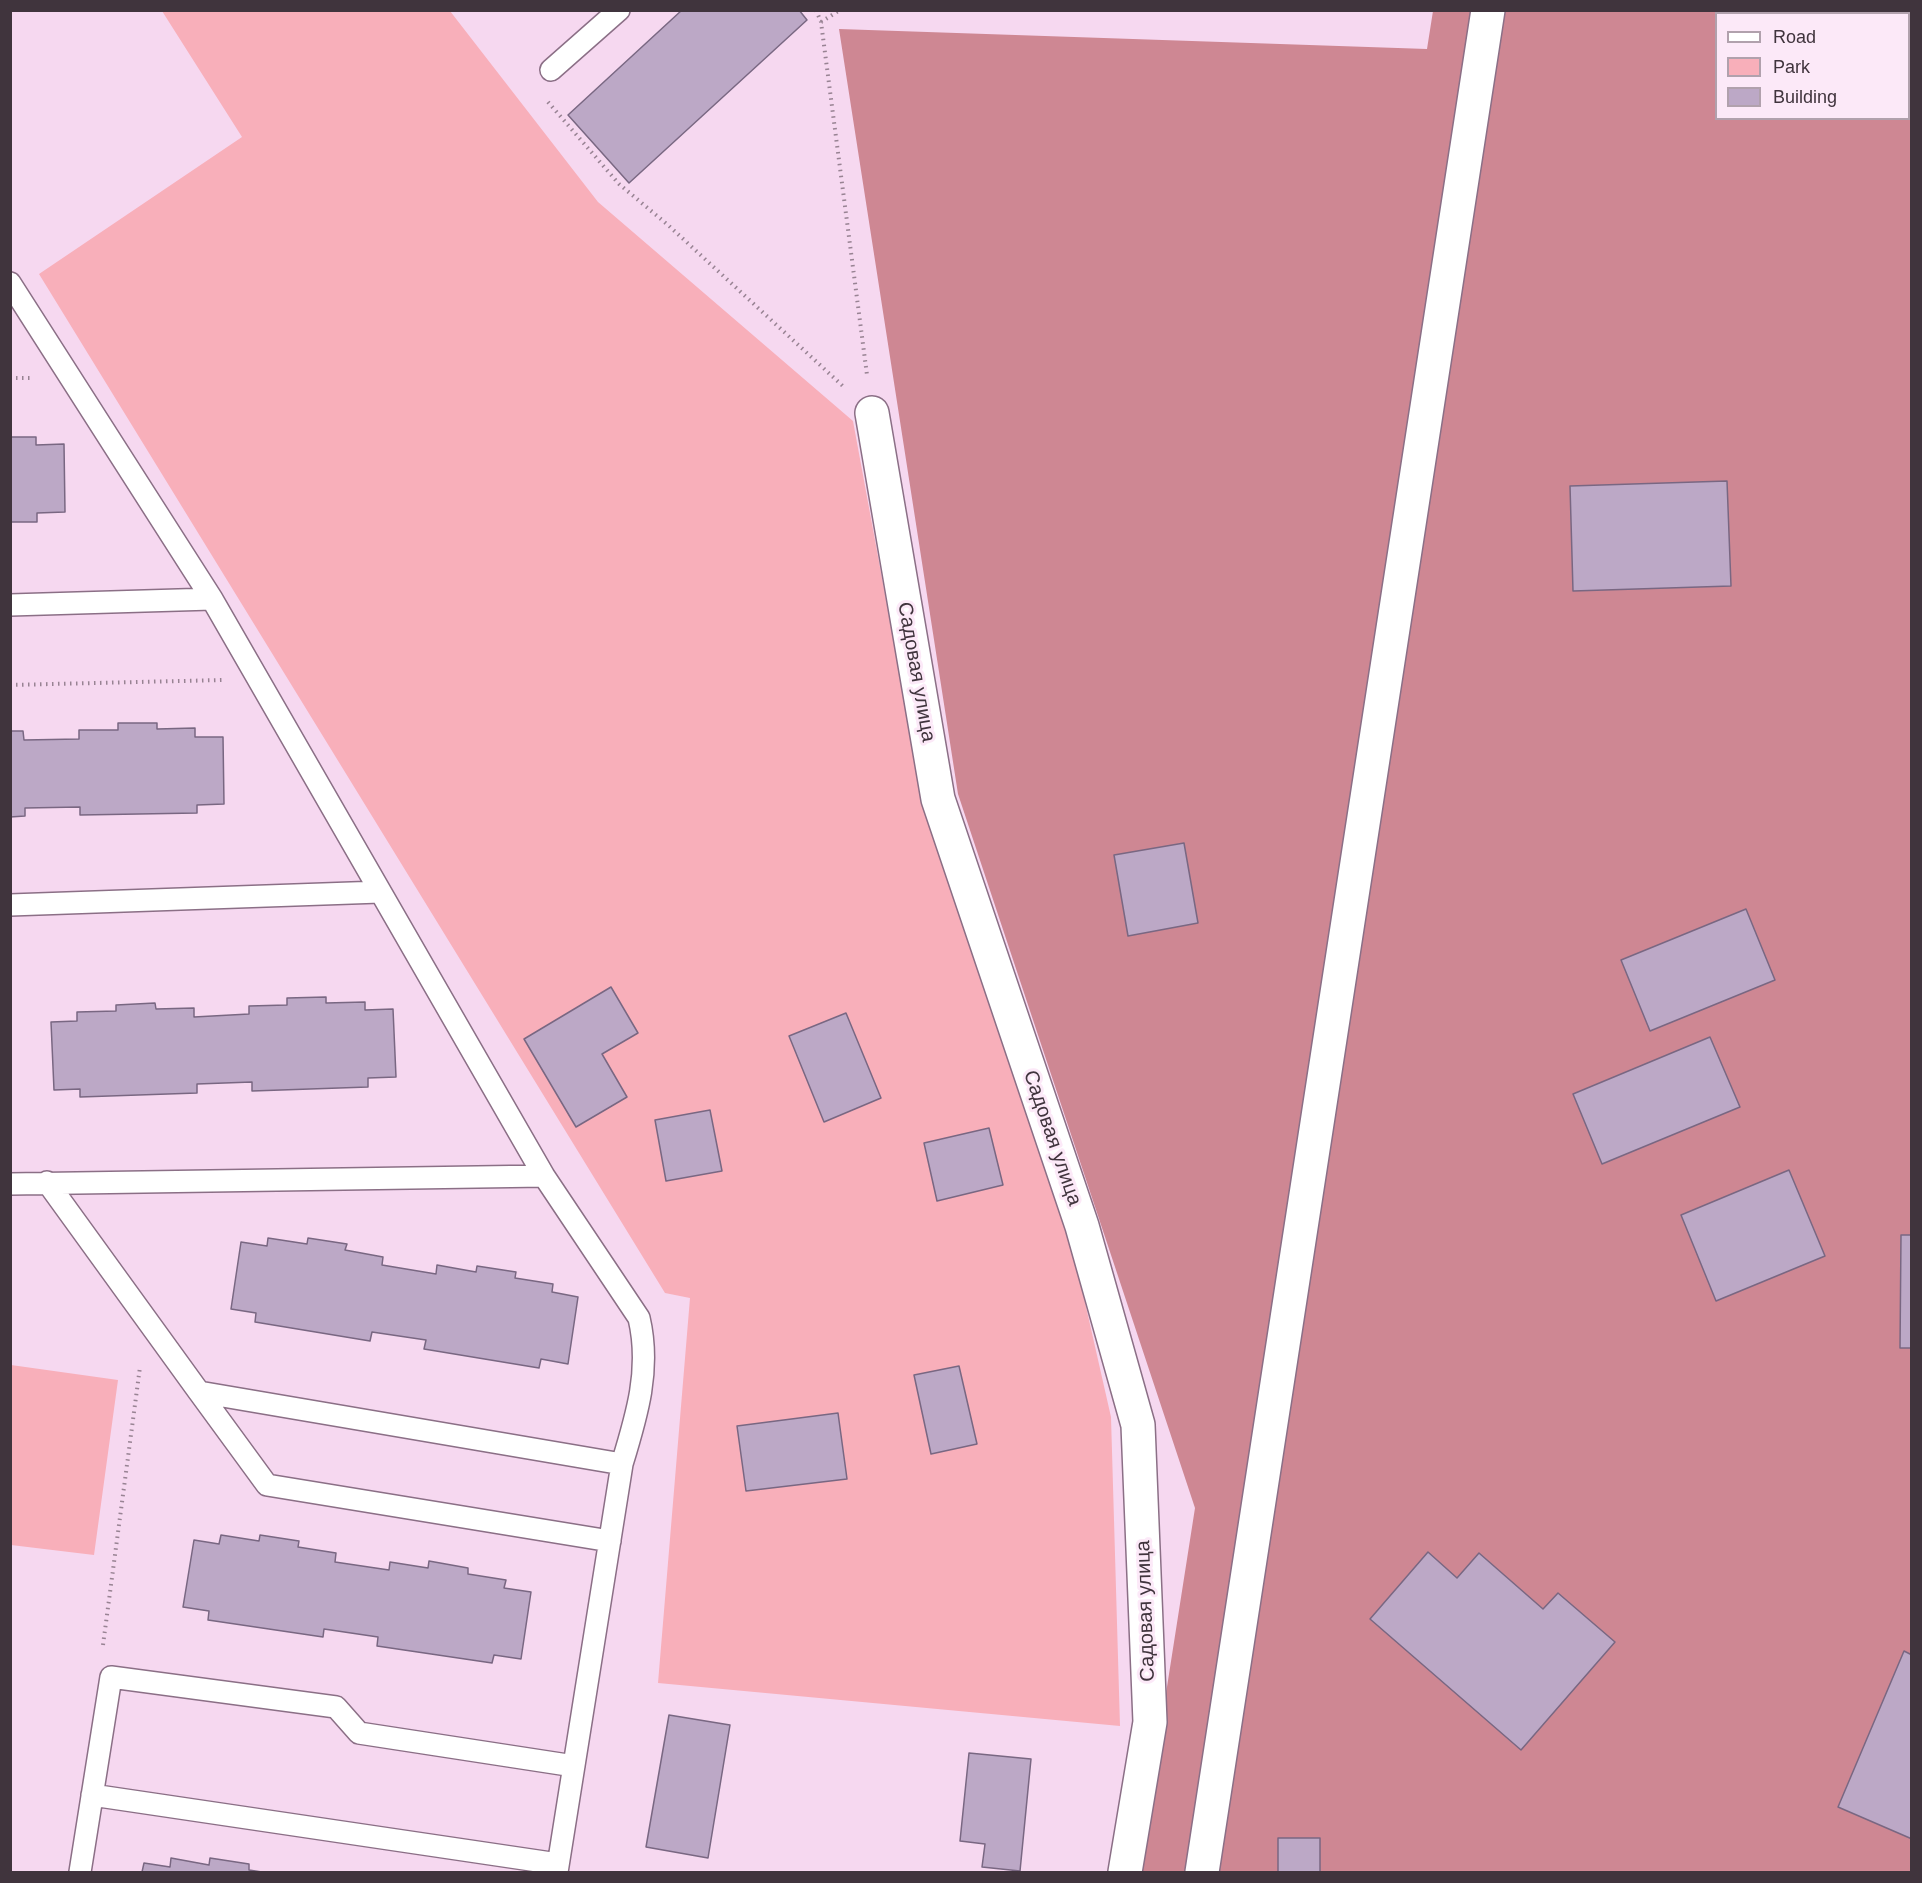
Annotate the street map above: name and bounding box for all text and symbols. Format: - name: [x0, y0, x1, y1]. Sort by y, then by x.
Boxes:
- legend: [1715, 12, 1910, 120]
- text: Road: [1773, 27, 1816, 47]
- text: Park: [1773, 57, 1810, 77]
- text: Building: [1773, 87, 1837, 107]
- street label: Садовая улица: [892, 600, 940, 744]
- street label: Садовая улица: [1018, 1067, 1086, 1209]
- street label: Садовая улица: [1132, 1540, 1160, 1682]

